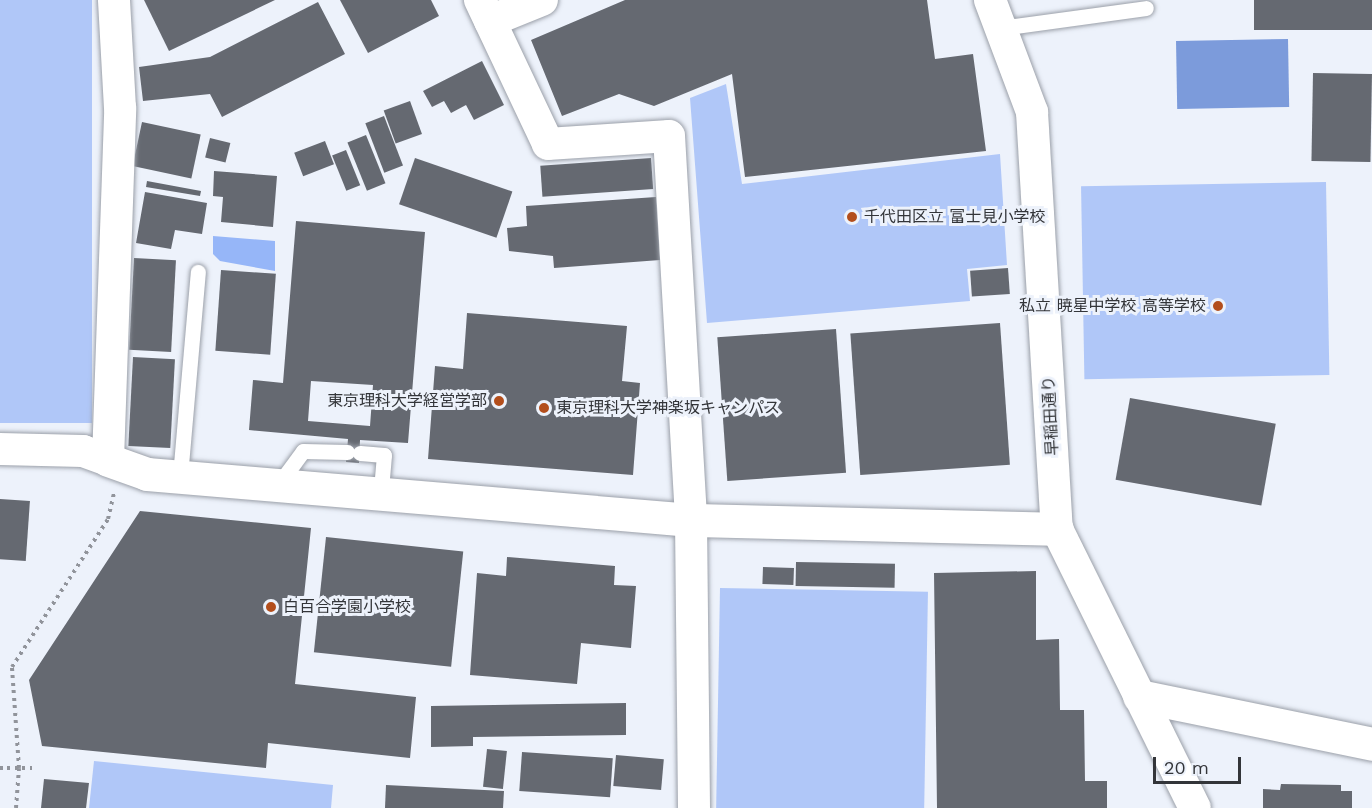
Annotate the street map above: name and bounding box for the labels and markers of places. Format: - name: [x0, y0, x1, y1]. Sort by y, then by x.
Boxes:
- place label: 千代田区立 富士見小学校: [864, 207, 1045, 227]
- marker: 千代田区立 富士見小学校: [845, 210, 859, 224]
- place label: 私立 暁星中学校 高等学校: [1019, 296, 1206, 316]
- marker: 私立 暁星中学校 高等学校: [1211, 299, 1225, 313]
- place label: 東京理科大学経営学部: [327, 391, 487, 411]
- marker: 東京理科大学経営学部: [492, 394, 506, 408]
- place label: 東京理科大学神楽坂キャンパス: [556, 398, 780, 418]
- marker: 東京理科大学神楽坂キャンパス: [537, 401, 551, 415]
- place label: 白百合学園小学校: [283, 597, 411, 617]
- marker: 白百合学園小学校: [264, 600, 278, 614]

